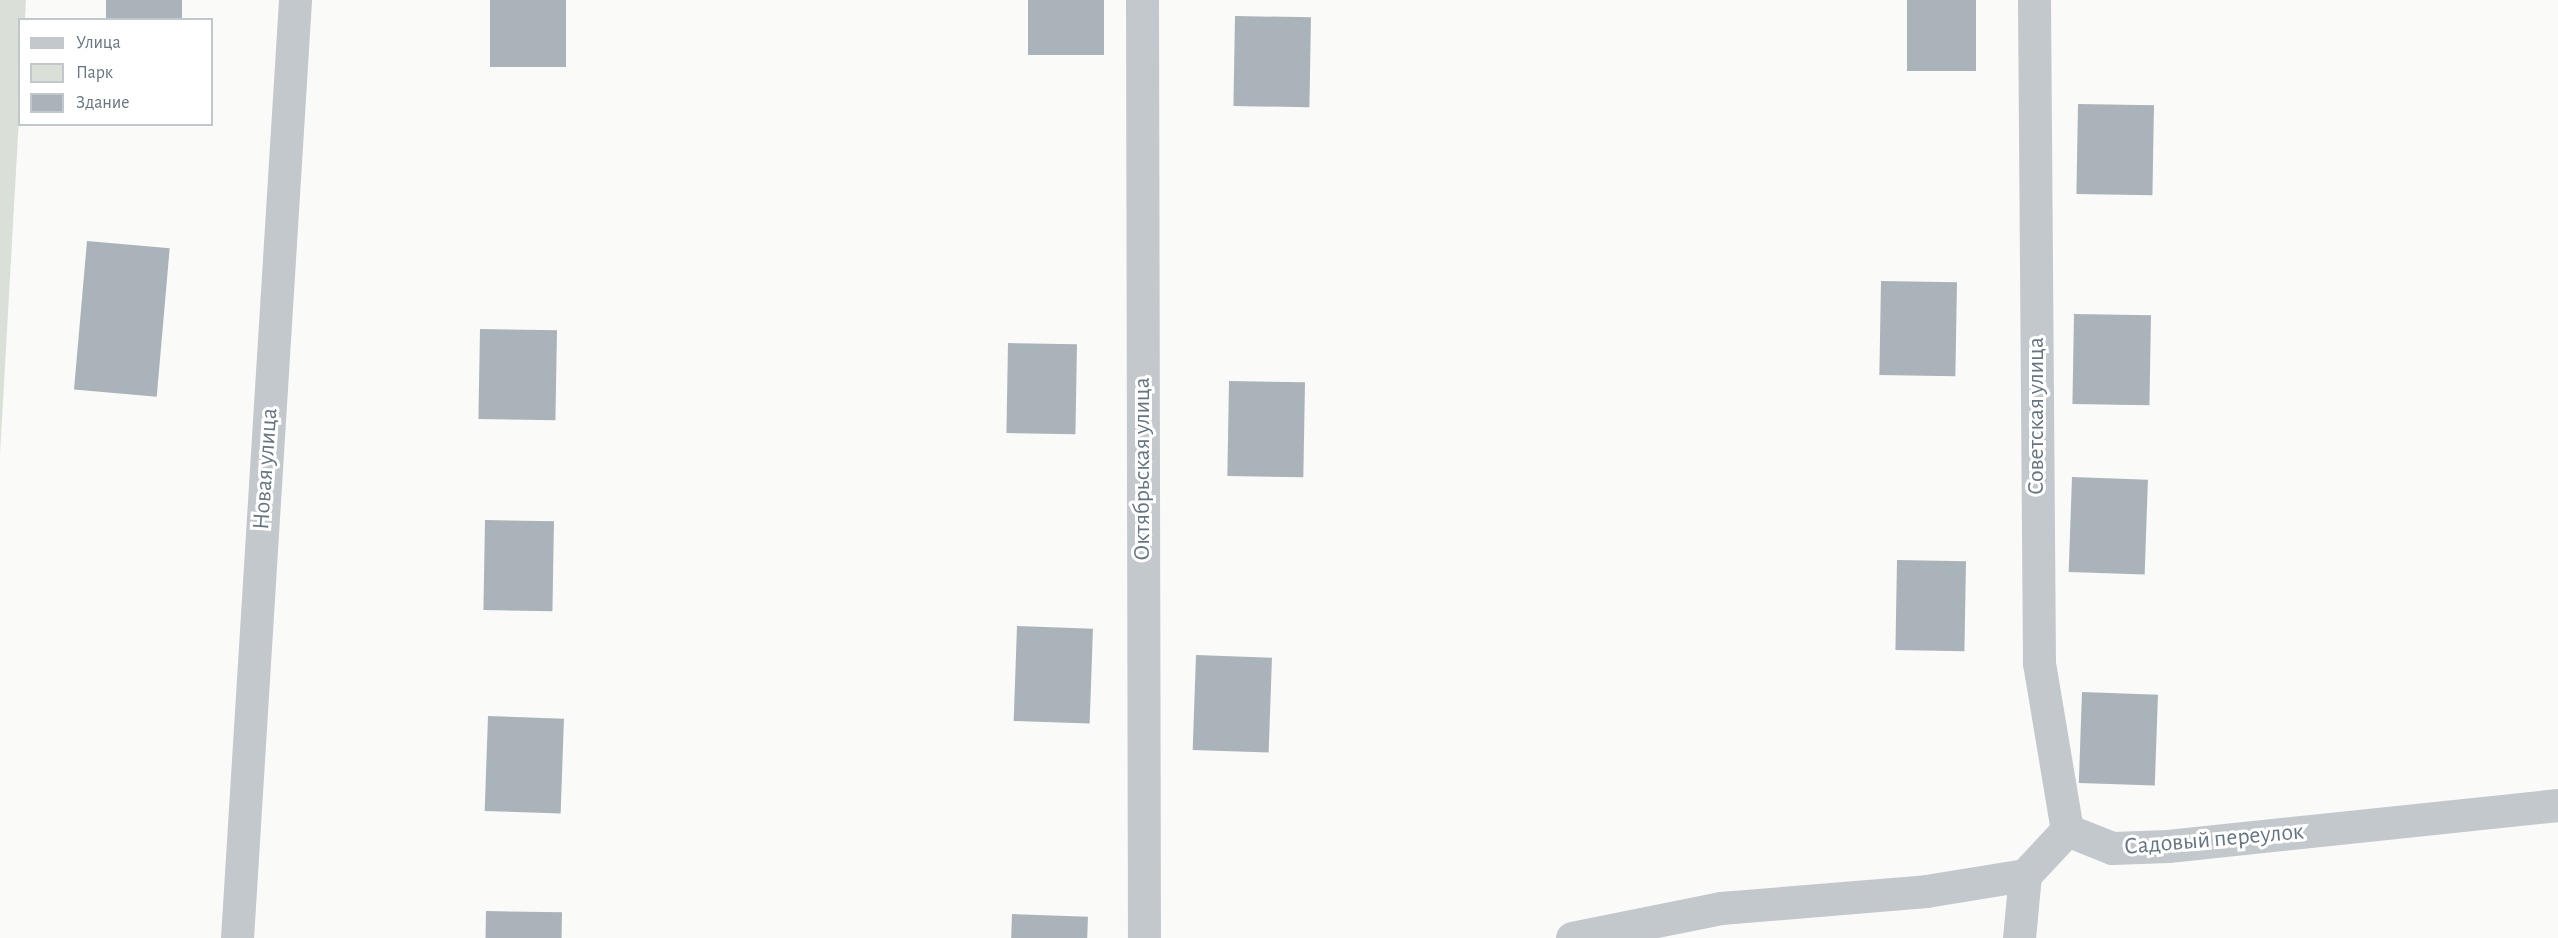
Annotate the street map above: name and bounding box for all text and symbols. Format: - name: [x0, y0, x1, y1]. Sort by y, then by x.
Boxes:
- legend: [18, 18, 213, 126]
- text: Улица: [76, 34, 121, 52]
- text: Парк: [76, 64, 113, 82]
- text: Здание: [76, 94, 130, 112]
- street label: Советская улица: [2023, 337, 2051, 495]
- street label: Октябрьская улица: [1129, 377, 1157, 561]
- street label: Новая улица: [247, 407, 285, 531]
- street label: Садовый переулок: [2123, 818, 2305, 862]

